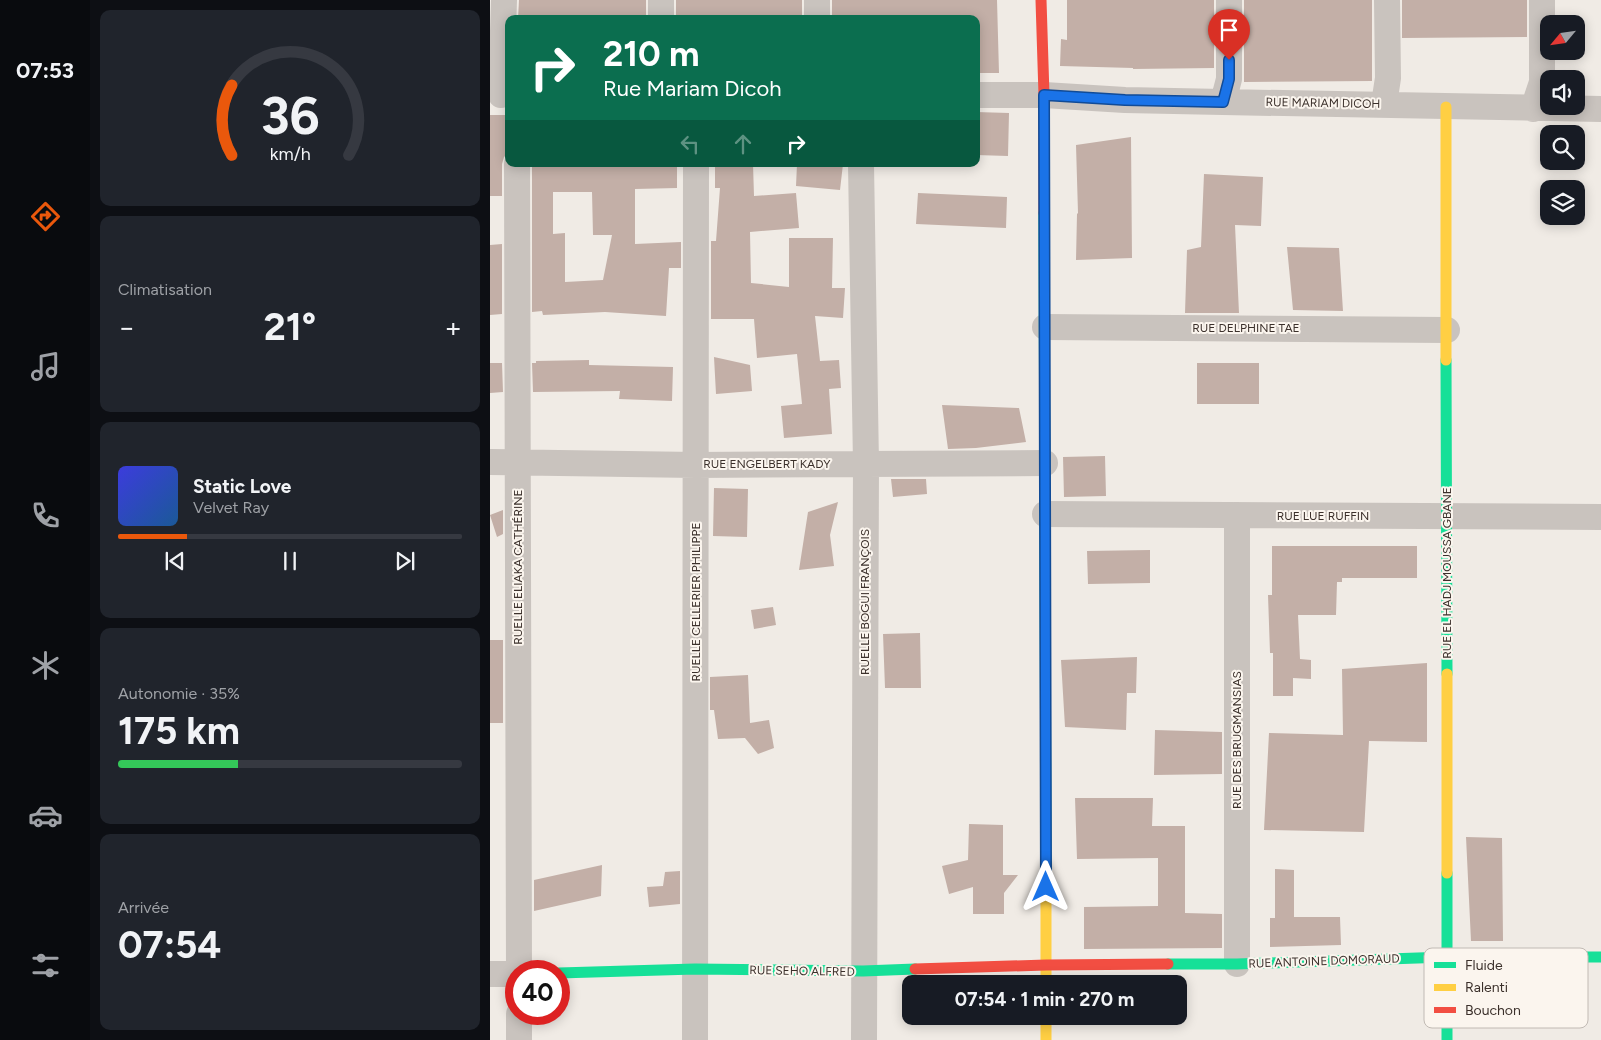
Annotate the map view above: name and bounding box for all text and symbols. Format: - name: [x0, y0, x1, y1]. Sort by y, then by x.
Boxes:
- pin: [1208, 9, 1250, 60]
- north arrow: [1540, 15, 1585, 60]
- map controls: [1540, 15, 1585, 225]
- icon: arrive: [1215, 16, 1243, 44]
- text: 210 m: [603, 33, 700, 75]
- icon: right: [520, 35, 585, 100]
- text: 07:53: [16, 57, 74, 84]
- button: sound: [1540, 70, 1585, 115]
- text: Rue Mariam Dicoh: [603, 75, 781, 102]
- text: 36: [260, 85, 320, 147]
- street label: RUE MARIAM DICOH: [1265, 95, 1381, 111]
- button: search: [1540, 125, 1585, 170]
- icon: left: [676, 130, 704, 158]
- icon: ahead: [729, 130, 757, 158]
- icon: right: [782, 130, 810, 158]
- text: km/h: [270, 143, 310, 164]
- button: layers: [1540, 180, 1585, 225]
- icon: directions: [28, 199, 63, 234]
- text: Climatisation: [118, 280, 212, 299]
- text: 21°: [264, 304, 316, 350]
- text: −: [118, 310, 135, 344]
- text: +: [445, 310, 462, 344]
- street label: RUE DELPHINE TAE: [1192, 321, 1300, 335]
- icon: music: [28, 349, 63, 384]
- street label: RUE ENGELBERT KADY: [703, 457, 831, 471]
- text: Static Love: [193, 475, 291, 498]
- street label: RUE EL HADJ MOUSSA GBANE: [1440, 487, 1454, 659]
- street label: RUELLE ELIAKA CATHÉRINE: [511, 489, 525, 645]
- icon: phone: [28, 498, 63, 533]
- text: Velvet Ray: [193, 498, 269, 517]
- street label: RUE LUE RUFFIN: [1277, 509, 1369, 523]
- street label: RUELLE CELLERIER PHILIPPE: [689, 522, 703, 682]
- street label: RUELLE BOGUI FRANÇOIS: [858, 529, 872, 675]
- icon: previous: [161, 547, 189, 575]
- icon: pause: [276, 547, 304, 575]
- icon: next: [391, 547, 419, 575]
- icon: climate: [28, 648, 63, 683]
- street label: RUE DES BRUGMANSIAS: [1230, 671, 1244, 809]
- text: Autonomie · 35%: [118, 684, 240, 703]
- text: 175 km: [118, 708, 240, 754]
- icon: car: [28, 798, 63, 833]
- position arrow: [1019, 860, 1071, 912]
- text: Arrivée: [118, 898, 169, 917]
- text: 07:54: [118, 922, 221, 968]
- icon: filters: [28, 948, 63, 983]
- legend: [1424, 948, 1588, 1028]
- street label: RUE ANTOINE DOMORAUD: [1248, 951, 1400, 971]
- text: Fluide: [1465, 957, 1503, 974]
- speed limit sign: 40: [505, 960, 570, 1025]
- street label: RUE SEHO ALFRED: [749, 963, 855, 979]
- text: Ralenti: [1465, 979, 1508, 996]
- text: 07:54 · 1 min · 270 m: [955, 988, 1134, 1011]
- text: Bouchon: [1465, 1002, 1521, 1019]

